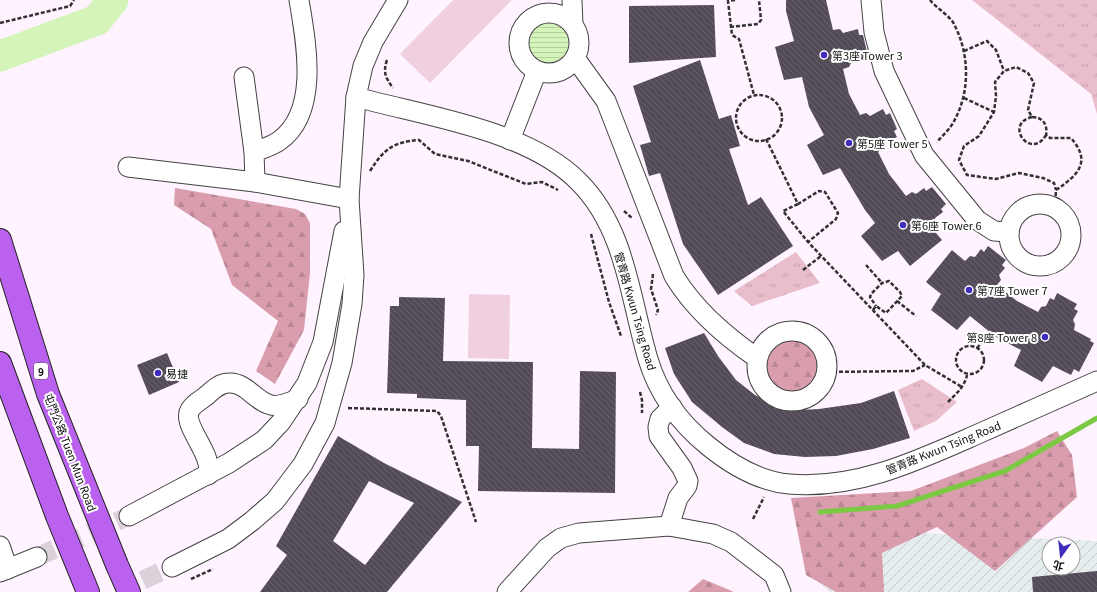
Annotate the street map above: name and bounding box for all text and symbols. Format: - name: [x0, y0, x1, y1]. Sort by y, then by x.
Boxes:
- place label: 第3座 Tower 3: [832, 47, 903, 63]
- marker: 第3座 Tower 3: [819, 50, 829, 60]
- place label: 第5座 Tower 5: [857, 135, 928, 151]
- marker: 第5座 Tower 5: [844, 138, 854, 148]
- place label: 第6座 Tower 6: [911, 217, 982, 233]
- marker: 第6座 Tower 6: [898, 220, 908, 230]
- street label: 管青路 Kwun Tsing Road: [611, 250, 661, 372]
- place label: 第7座 Tower 7: [977, 282, 1048, 298]
- marker: 第7座 Tower 7: [964, 285, 974, 295]
- place label: 第8座 Tower 8: [966, 329, 1037, 345]
- marker: 第8座 Tower 8: [1040, 332, 1050, 342]
- road number: 9: [34, 363, 48, 379]
- place label: 易捷: [166, 365, 188, 381]
- marker: 易捷: [153, 368, 163, 378]
- street label: 屯門公路 Tuen Mun Road: [41, 391, 101, 513]
- street label: 管青路 Kwun Tsing Road: [883, 417, 1003, 477]
- north arrow: [1041, 536, 1081, 576]
- text: 北: [1051, 557, 1066, 576]

